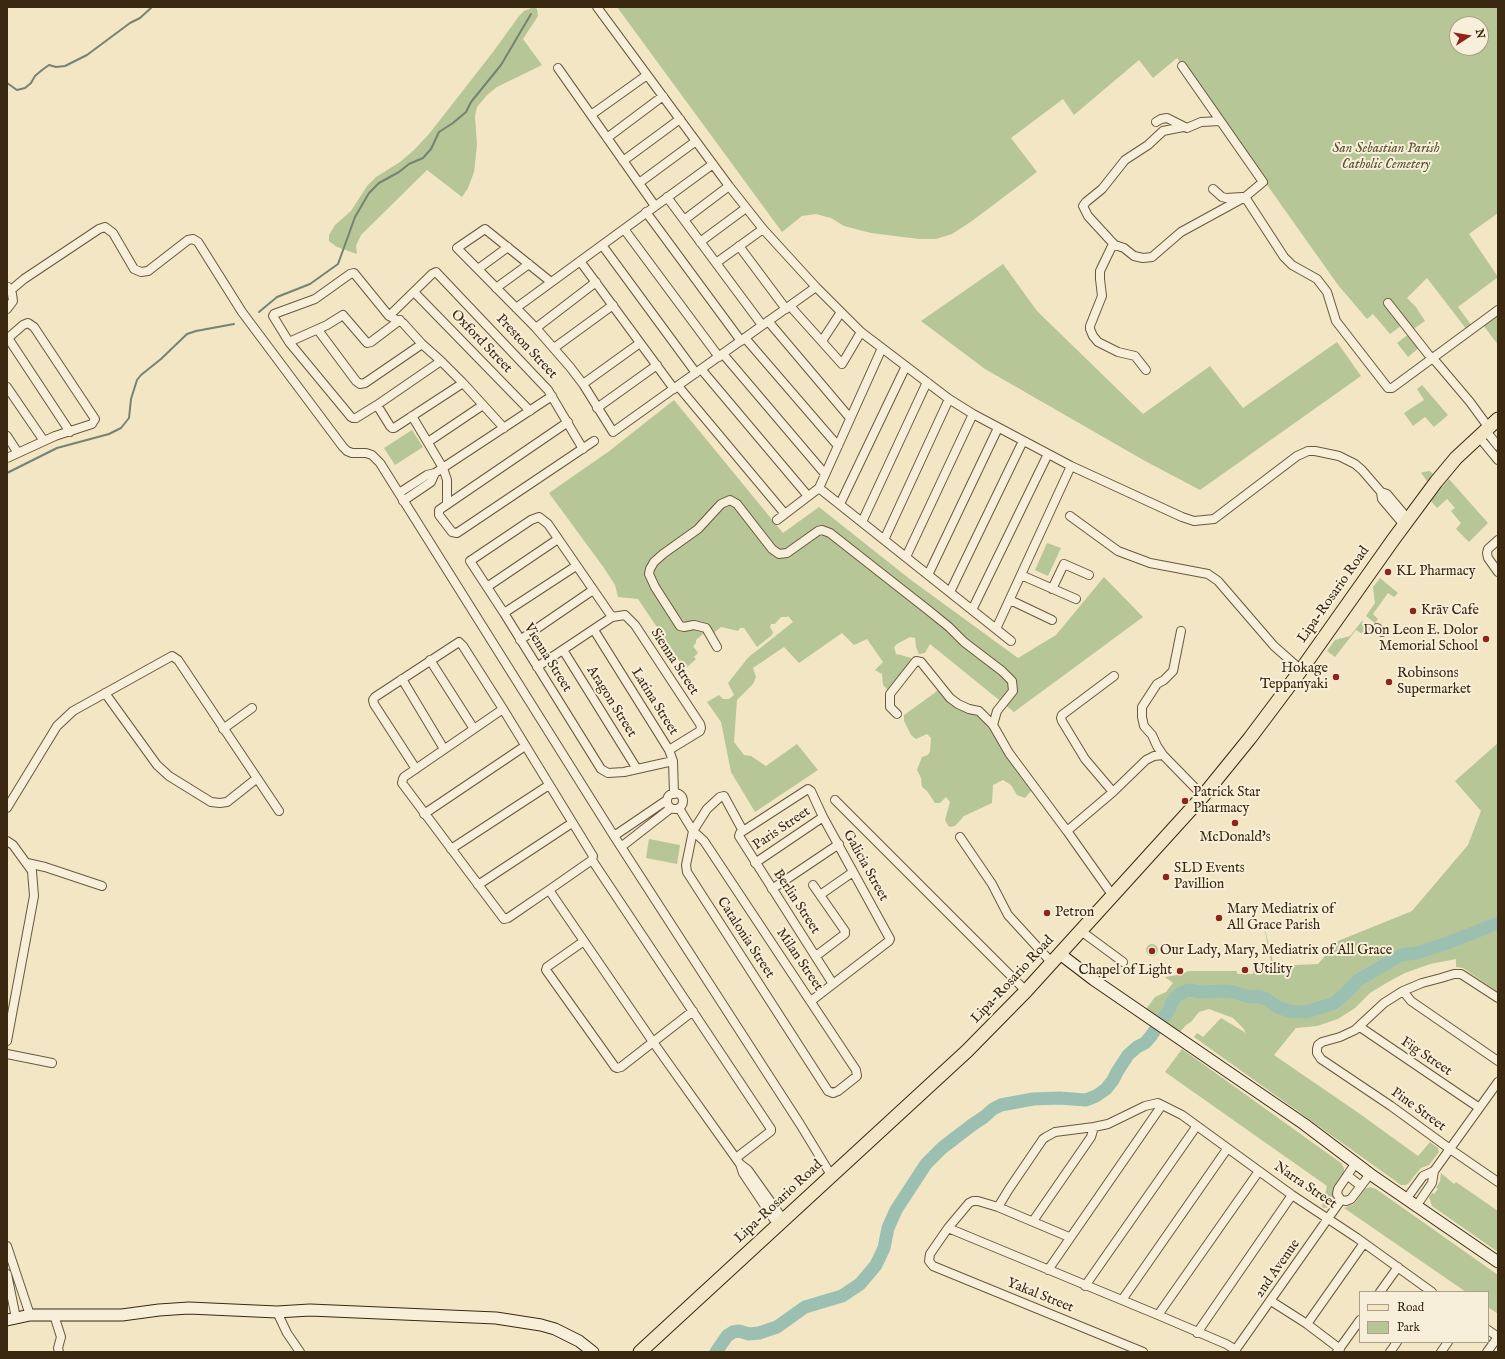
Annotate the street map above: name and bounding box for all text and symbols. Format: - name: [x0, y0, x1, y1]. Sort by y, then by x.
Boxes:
- north arrow: [1449, 16, 1489, 56]
- text: N: [1472, 28, 1488, 40]
- park label: San Sebastian Parish Catholic Cemetery: [1332, 141, 1440, 174]
- street label: Oxford Street: [447, 307, 515, 377]
- street label: Preston Street: [492, 311, 560, 383]
- street label: Lipa-Rosario Road: [1294, 544, 1374, 646]
- place label: KL Pharmacy: [1396, 564, 1476, 580]
- marker: KL Pharmacy: [1383, 567, 1393, 577]
- place label: Krāv Cafe: [1421, 603, 1479, 619]
- marker: Krāv Cafe: [1408, 606, 1418, 616]
- street label: Vienna Street: [519, 620, 575, 696]
- place label: Don Leon E. Dolor Memorial School: [1363, 623, 1478, 656]
- street label: Sienna Street: [646, 626, 702, 698]
- marker: Don Leon E. Dolor Memorial School: [1481, 634, 1491, 644]
- place label: Hokage Teppanyaki: [1260, 661, 1328, 694]
- street label: Aragon Street: [582, 663, 640, 741]
- street label: Latina Street: [627, 665, 681, 739]
- place label: Robinsons Supermarket: [1397, 666, 1471, 698]
- marker: Hokage Teppanyaki: [1331, 672, 1341, 682]
- marker: Robinsons Supermarket: [1384, 677, 1394, 687]
- place label: Patrick Star Pharmacy: [1193, 785, 1260, 818]
- marker: Patrick Star Pharmacy: [1180, 796, 1190, 806]
- street label: Paris Street: [750, 804, 814, 854]
- marker: McDonald's: [1230, 818, 1240, 828]
- street label: Galicia Street: [839, 828, 891, 904]
- place label: McDonald's: [1199, 830, 1271, 846]
- place label: SLD Events Pavillion: [1174, 861, 1245, 894]
- street label: Berlin Street: [769, 867, 823, 937]
- marker: SLD Events Pavillion: [1161, 872, 1171, 882]
- street label: Catalonia Street: [713, 894, 777, 982]
- place label: Mary Mediatrix of All Grace Parish: [1227, 902, 1334, 934]
- place label: Petron: [1055, 905, 1094, 921]
- marker: Petron: [1042, 908, 1052, 918]
- marker: Mary Mediatrix of All Grace Parish: [1214, 913, 1224, 923]
- street label: Milan Street: [772, 925, 826, 995]
- street label: Lipa-Rosario Road: [968, 933, 1058, 1027]
- place label: Our Lady, Mary, Mediatrix of All Grace: [1160, 943, 1392, 959]
- marker: Our Lady, Mary, Mediatrix of All Grace: [1147, 946, 1157, 956]
- place label: Utility: [1253, 962, 1292, 978]
- place label: Chapel of Light: [1078, 963, 1172, 979]
- marker: Utility: [1240, 965, 1250, 975]
- marker: Chapel of Light: [1175, 966, 1185, 976]
- street label: Fig Street: [1397, 1034, 1455, 1080]
- street label: Pine Street: [1387, 1085, 1449, 1135]
- street label: Lipa-Rosario Road: [732, 1157, 826, 1247]
- street label: Narra Street: [1270, 1159, 1340, 1213]
- street label: 2nd Avenue: [1252, 1237, 1304, 1301]
- street label: Yakal Street: [1004, 1275, 1076, 1317]
- legend: [1359, 1291, 1489, 1343]
- text: Road: [1397, 1300, 1424, 1315]
- text: Park: [1397, 1320, 1420, 1335]

